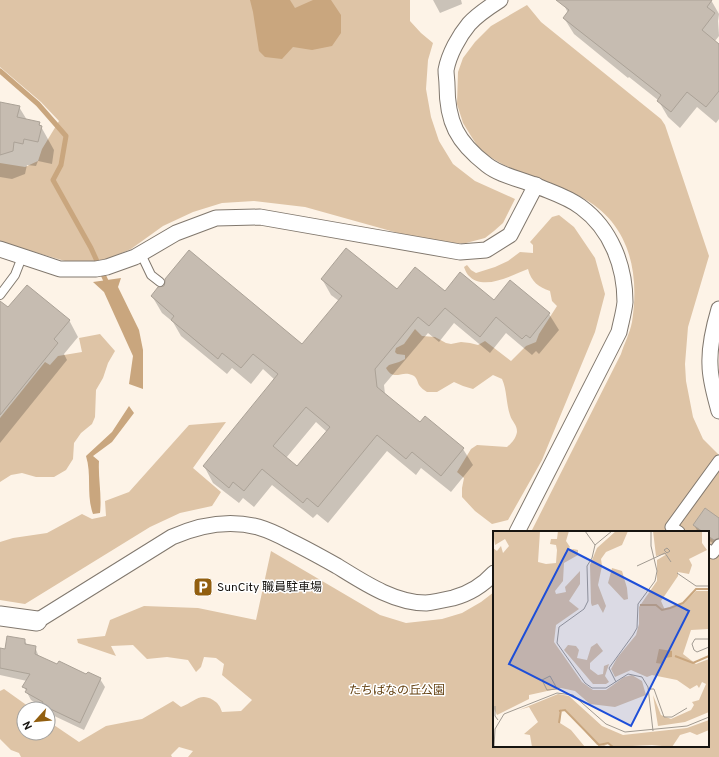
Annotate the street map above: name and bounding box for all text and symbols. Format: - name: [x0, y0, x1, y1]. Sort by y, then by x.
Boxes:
- inset map: [493, 531, 709, 747]
- parking icon: SunCity 職員駐車場: [192, 576, 214, 598]
- place label: SunCity 職員駐車場: [217, 580, 322, 596]
- park label: たちばなの丘公園: [349, 683, 445, 699]
- north arrow: [16, 701, 56, 741]
- text: N: [20, 718, 36, 732]

